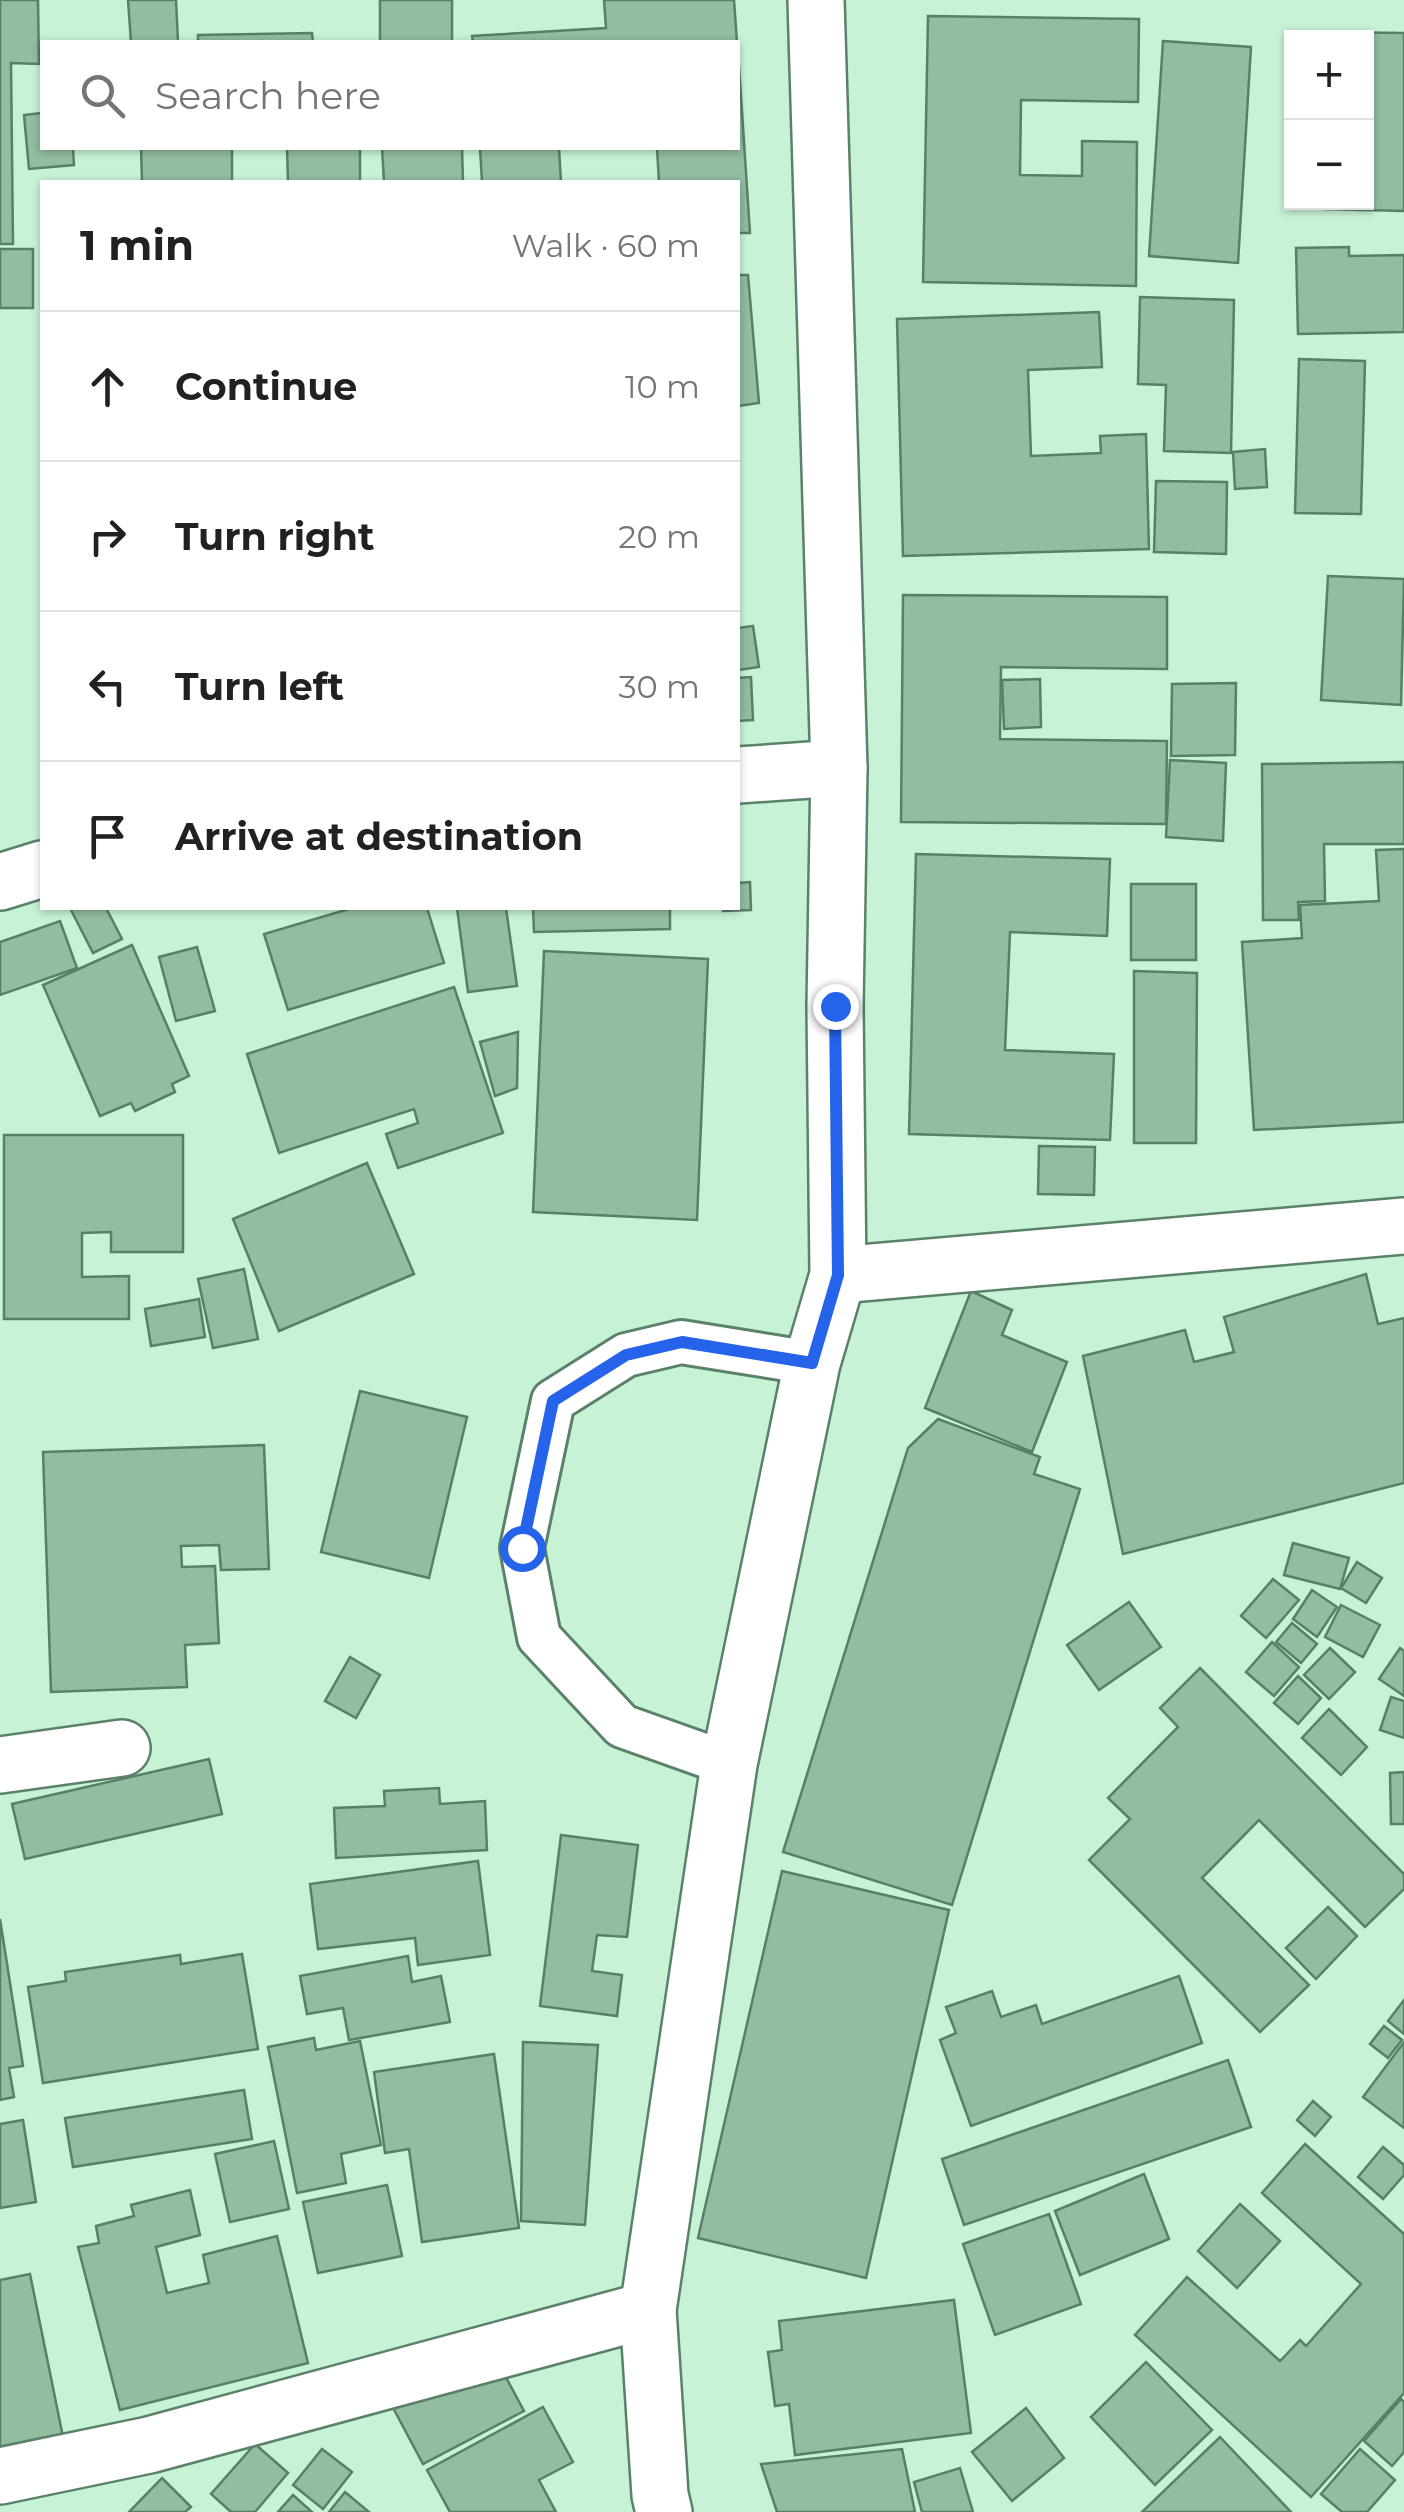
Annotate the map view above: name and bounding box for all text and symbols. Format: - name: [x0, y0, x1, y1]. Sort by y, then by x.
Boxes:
- map controls: [1284, 30, 1374, 210]
- button: +: [1284, 30, 1374, 120]
- search box: [40, 40, 740, 150]
- icon: search: [75, 68, 130, 123]
- text: Search here: [155, 72, 381, 119]
- button: −: [1284, 120, 1374, 210]
- text: 1 min: [80, 219, 194, 271]
- text: Walk · 60 m: [512, 226, 700, 265]
- icon: ahead: [80, 359, 135, 414]
- text: Continue: [175, 363, 357, 410]
- text: 10 m: [625, 367, 700, 406]
- icon: right: [80, 509, 135, 564]
- text: Turn right: [175, 513, 374, 560]
- text: 20 m: [618, 517, 700, 556]
- icon: left: [80, 659, 135, 714]
- text: Turn left: [175, 663, 344, 710]
- text: 30 m: [618, 667, 700, 706]
- icon: arrive: [80, 809, 135, 864]
- text: Arrive at destination: [175, 813, 583, 860]
- route end: [813, 984, 859, 1030]
- route start: [500, 1526, 546, 1572]

